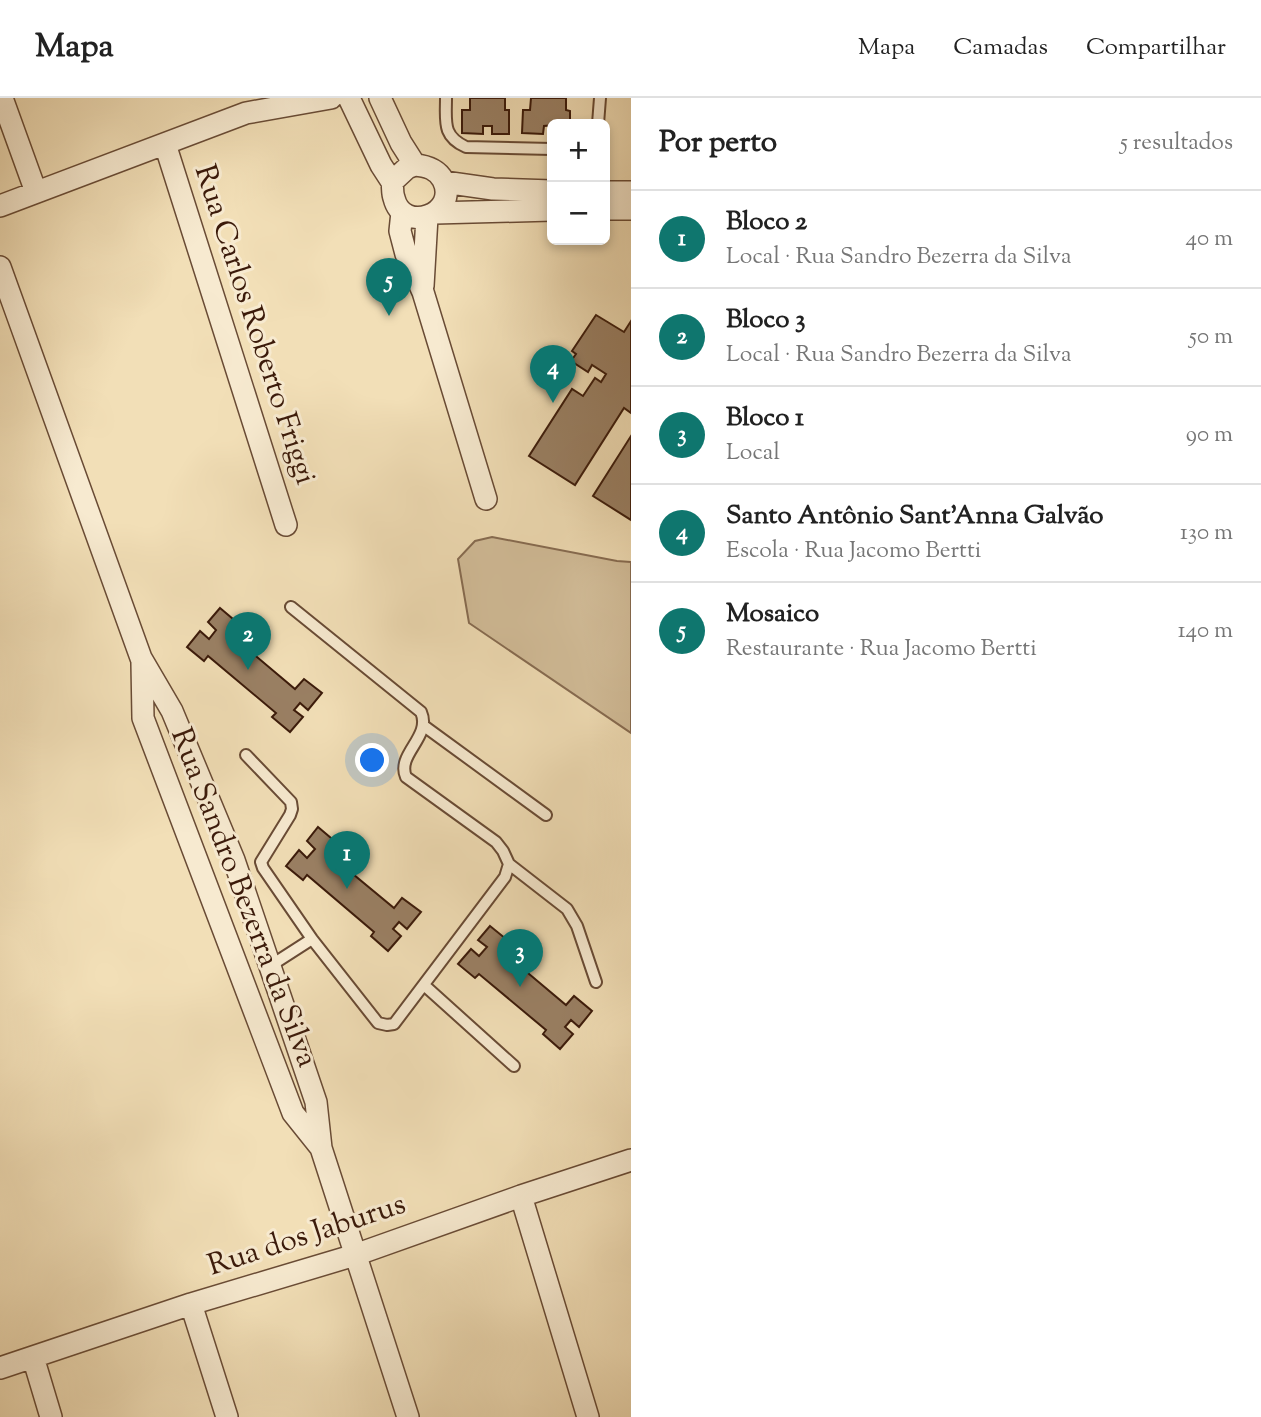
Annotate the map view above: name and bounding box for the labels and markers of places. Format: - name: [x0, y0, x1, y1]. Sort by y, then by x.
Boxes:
- pin: 5: [366, 258, 412, 316]
- pin: 4: [530, 345, 576, 403]
- pin: 2: [225, 612, 271, 670]
- pin: 1: [324, 831, 370, 889]
- pin: 3: [497, 929, 543, 987]

